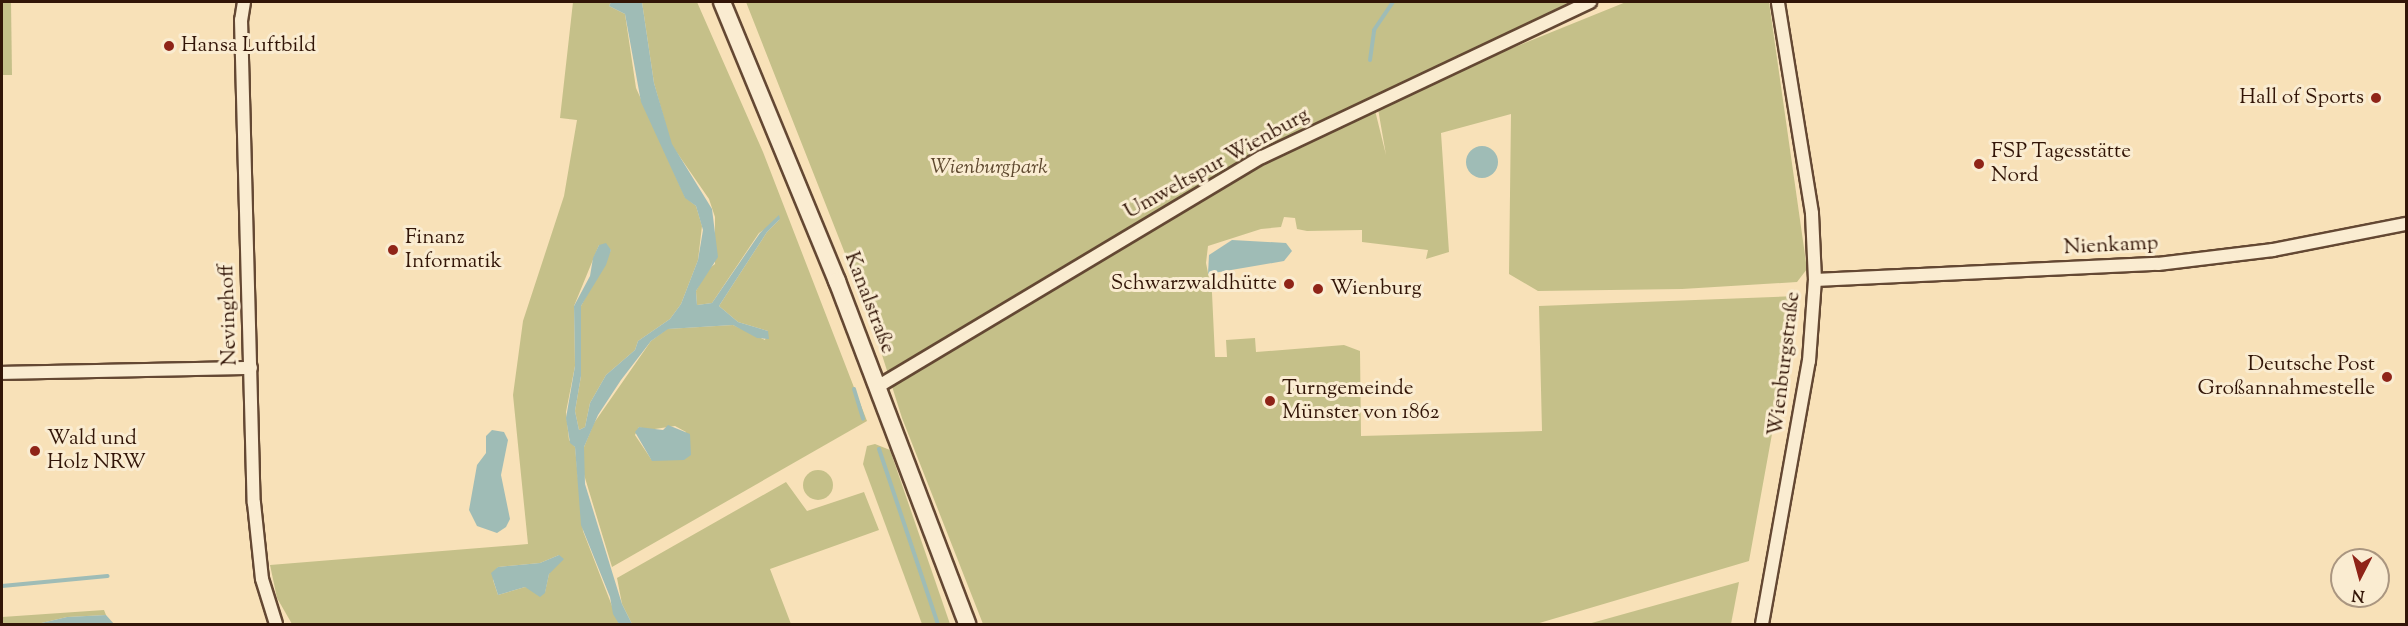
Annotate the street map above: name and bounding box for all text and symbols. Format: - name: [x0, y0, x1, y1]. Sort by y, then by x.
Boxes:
- place label: Hansa Luftbild: [181, 33, 316, 59]
- marker: Hansa Luftbild: [162, 39, 176, 53]
- place label: Hall of Sports: [2239, 85, 2364, 111]
- marker: Hall of Sports: [2369, 91, 2383, 105]
- street label: Umweltspur Wienburg: [1120, 103, 1314, 225]
- place label: FSP Tagesstätte Nord: [1991, 139, 2131, 189]
- park label: Wienburgpark: [930, 155, 1048, 181]
- marker: FSP Tagesstätte Nord: [1972, 157, 1986, 171]
- place label: Finanz Informatik: [405, 225, 502, 275]
- street label: Nienkamp: [2063, 231, 2159, 261]
- marker: Finanz Informatik: [386, 243, 400, 257]
- street label: Kanalstraße: [838, 249, 900, 357]
- street label: Nevinghoff: [215, 264, 243, 366]
- place label: Schwarzwaldhütte: [1111, 271, 1277, 297]
- place label: Wienburg: [1330, 276, 1422, 302]
- marker: Schwarzwaldhütte: [1282, 277, 1296, 291]
- marker: Wienburg: [1311, 282, 1325, 296]
- street label: Wienburgstraße: [1764, 290, 1806, 438]
- place label: Deutsche Post Großannahmestelle: [2198, 352, 2375, 402]
- marker: Deutsche Post Großannahmestelle: [2380, 370, 2394, 384]
- place label: Turngemeinde Münster von 1862: [1282, 376, 1439, 426]
- marker: Turngemeinde Münster von 1862: [1263, 394, 1277, 408]
- place label: Wald und Holz NRW: [47, 426, 146, 476]
- marker: Wald und Holz NRW: [28, 444, 42, 458]
- north arrow: [2330, 548, 2390, 608]
- text: N: [2351, 582, 2366, 607]

